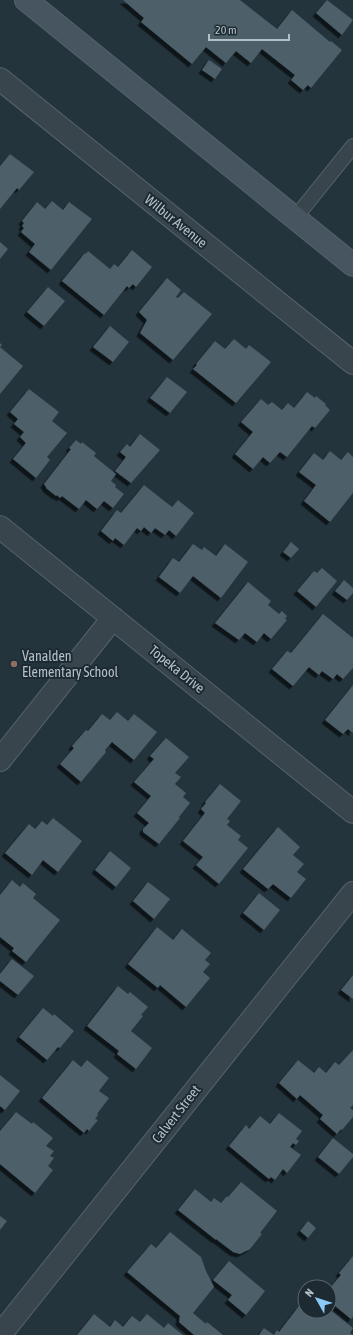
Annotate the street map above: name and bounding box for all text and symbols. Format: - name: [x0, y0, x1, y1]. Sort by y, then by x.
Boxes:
- scale bar: [209, 16, 289, 42]
- text: 20 m: [215, 23, 237, 37]
- street label: Wilbur Avenue: [142, 191, 210, 251]
- street label: Topeka Drive: [146, 642, 208, 696]
- place label: Vanalden Elementary School: [22, 648, 118, 680]
- marker: Vanalden Elementary School: [9, 659, 19, 669]
- street label: Calvert Street: [148, 1082, 204, 1146]
- north arrow: [297, 1279, 337, 1319]
- text: N: [303, 1286, 316, 1299]

